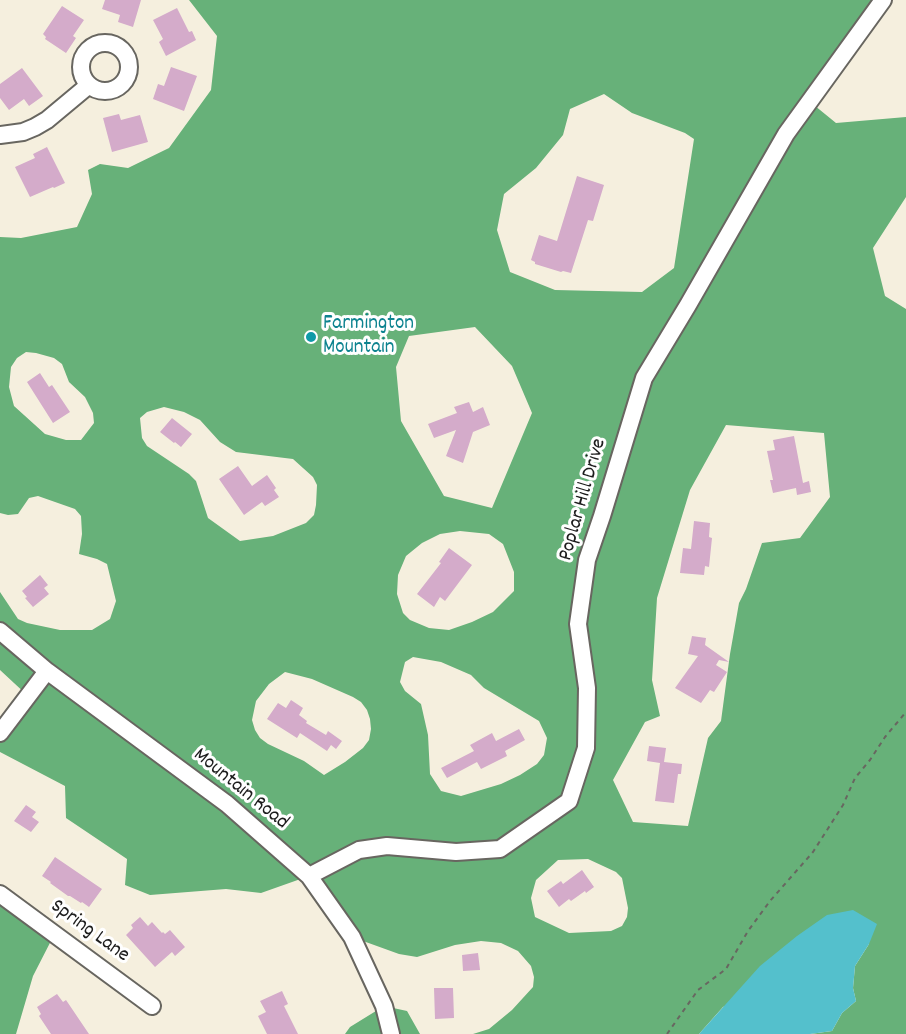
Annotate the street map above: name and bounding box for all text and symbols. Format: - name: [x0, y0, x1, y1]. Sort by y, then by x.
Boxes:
- place label: Farmington Mountain: [323, 312, 414, 362]
- marker: Farmington Mountain: [304, 330, 318, 344]
- street label: Poplar Hill Drive: [555, 436, 613, 564]
- street label: Mountain Road: [187, 744, 293, 836]
- street label: Spring Lane: [45, 895, 133, 969]

